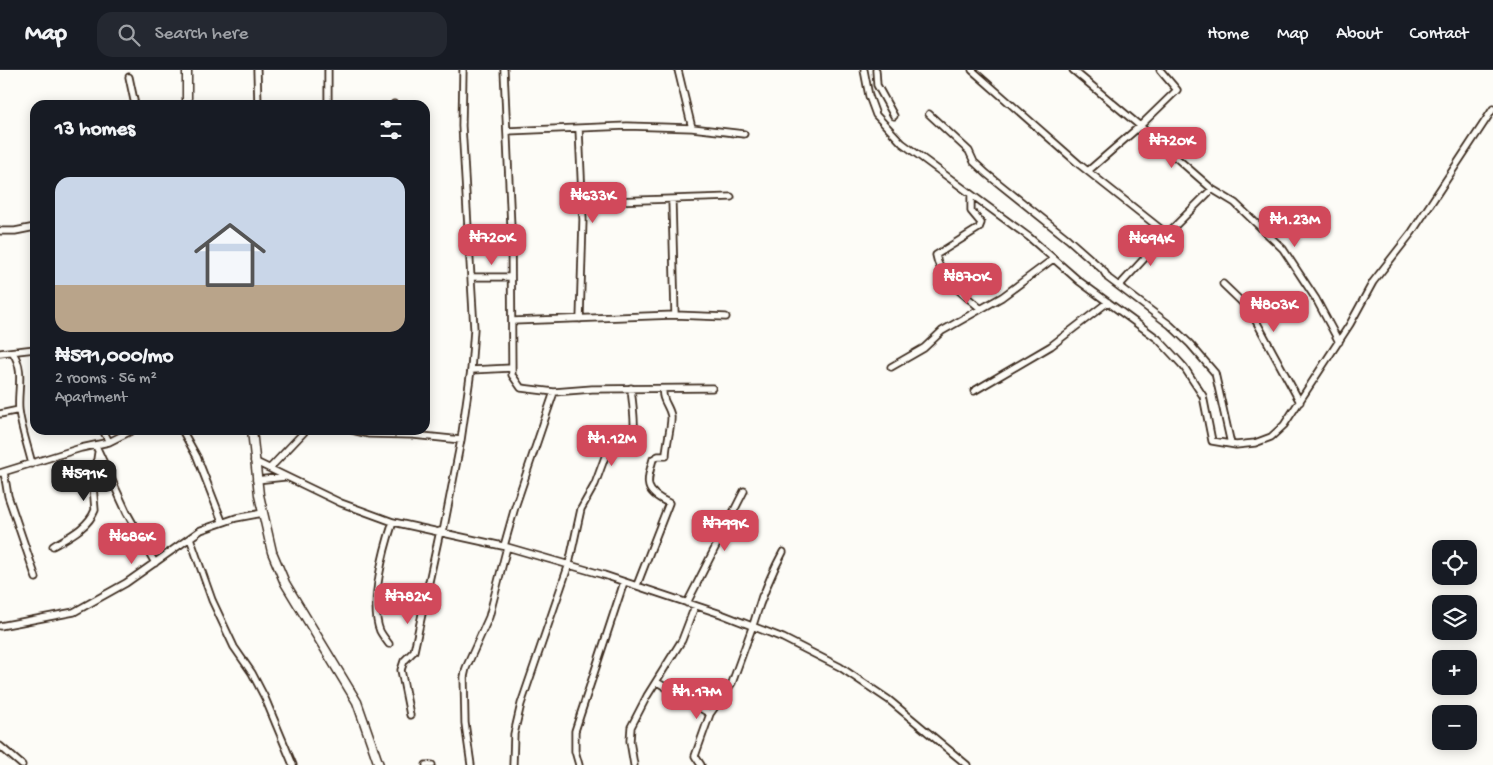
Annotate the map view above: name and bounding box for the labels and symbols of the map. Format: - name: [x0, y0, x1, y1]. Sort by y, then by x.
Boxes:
- pin: ₦720K: [1137, 126, 1207, 169]
- pin: ₦633K: [558, 182, 628, 224]
- pin: ₦1.23M: [1254, 206, 1336, 248]
- pin: ₦720K: [457, 224, 527, 266]
- pin: ₦694K: [1116, 224, 1186, 267]
- pin: ₦870K: [932, 262, 1002, 305]
- pin: ₦803K: [1239, 290, 1309, 333]
- pin: ₦1.12M: [571, 424, 653, 467]
- pin: ₦591K: [49, 460, 119, 502]
- pin: ₦799K: [690, 510, 760, 552]
- pin: ₦686K: [97, 522, 167, 565]
- pin: ₦782K: [373, 582, 443, 625]
- pin: ₦1.17M: [656, 678, 738, 720]

